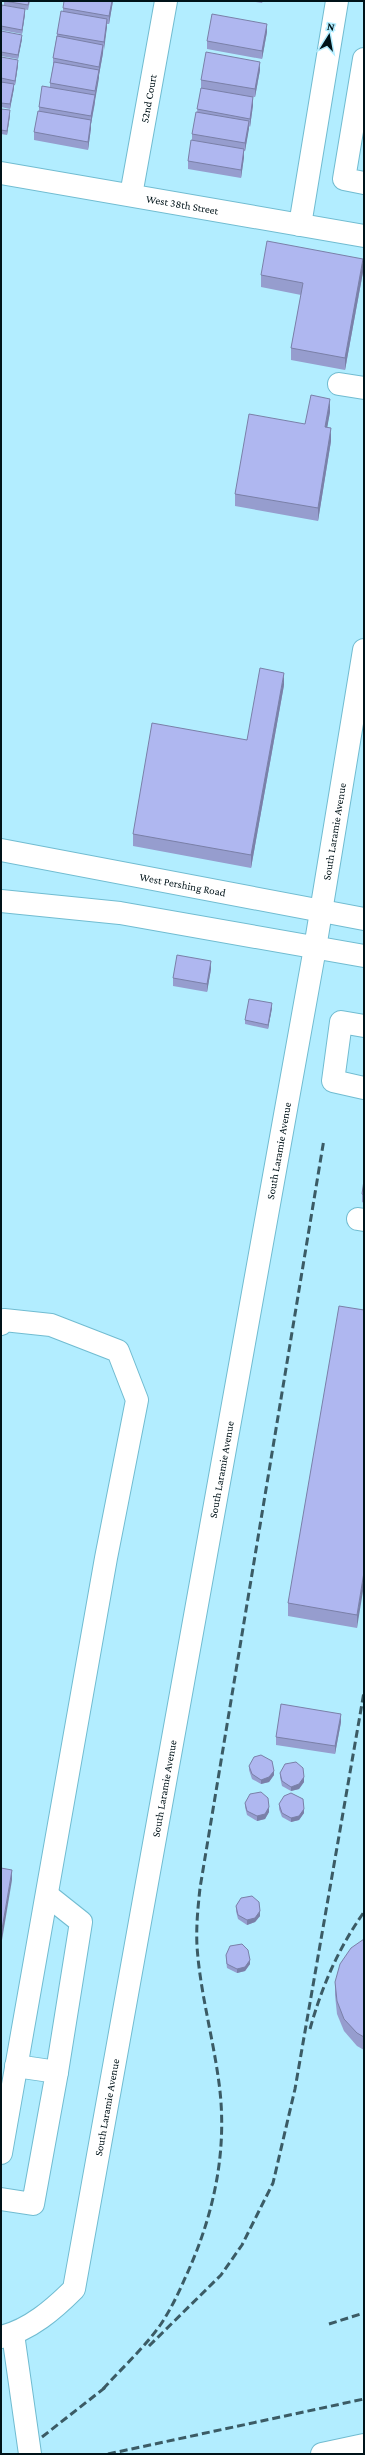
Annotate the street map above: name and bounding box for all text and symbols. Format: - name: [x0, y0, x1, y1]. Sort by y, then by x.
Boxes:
- north arrow: [309, 16, 349, 56]
- text: N: [326, 20, 336, 33]
- street label: 52nd Court: [138, 73, 159, 124]
- street label: West 38th Street: [145, 192, 220, 217]
- street label: South Laramie Avenue: [320, 782, 348, 881]
- street label: West Pershing Road: [139, 870, 227, 899]
- street label: South Laramie Avenue: [264, 1101, 293, 1200]
- street label: South Laramie Avenue: [207, 1420, 236, 1519]
- street label: South Laramie Avenue: [149, 1739, 179, 1838]
- street label: South Laramie Avenue: [92, 2058, 121, 2157]

